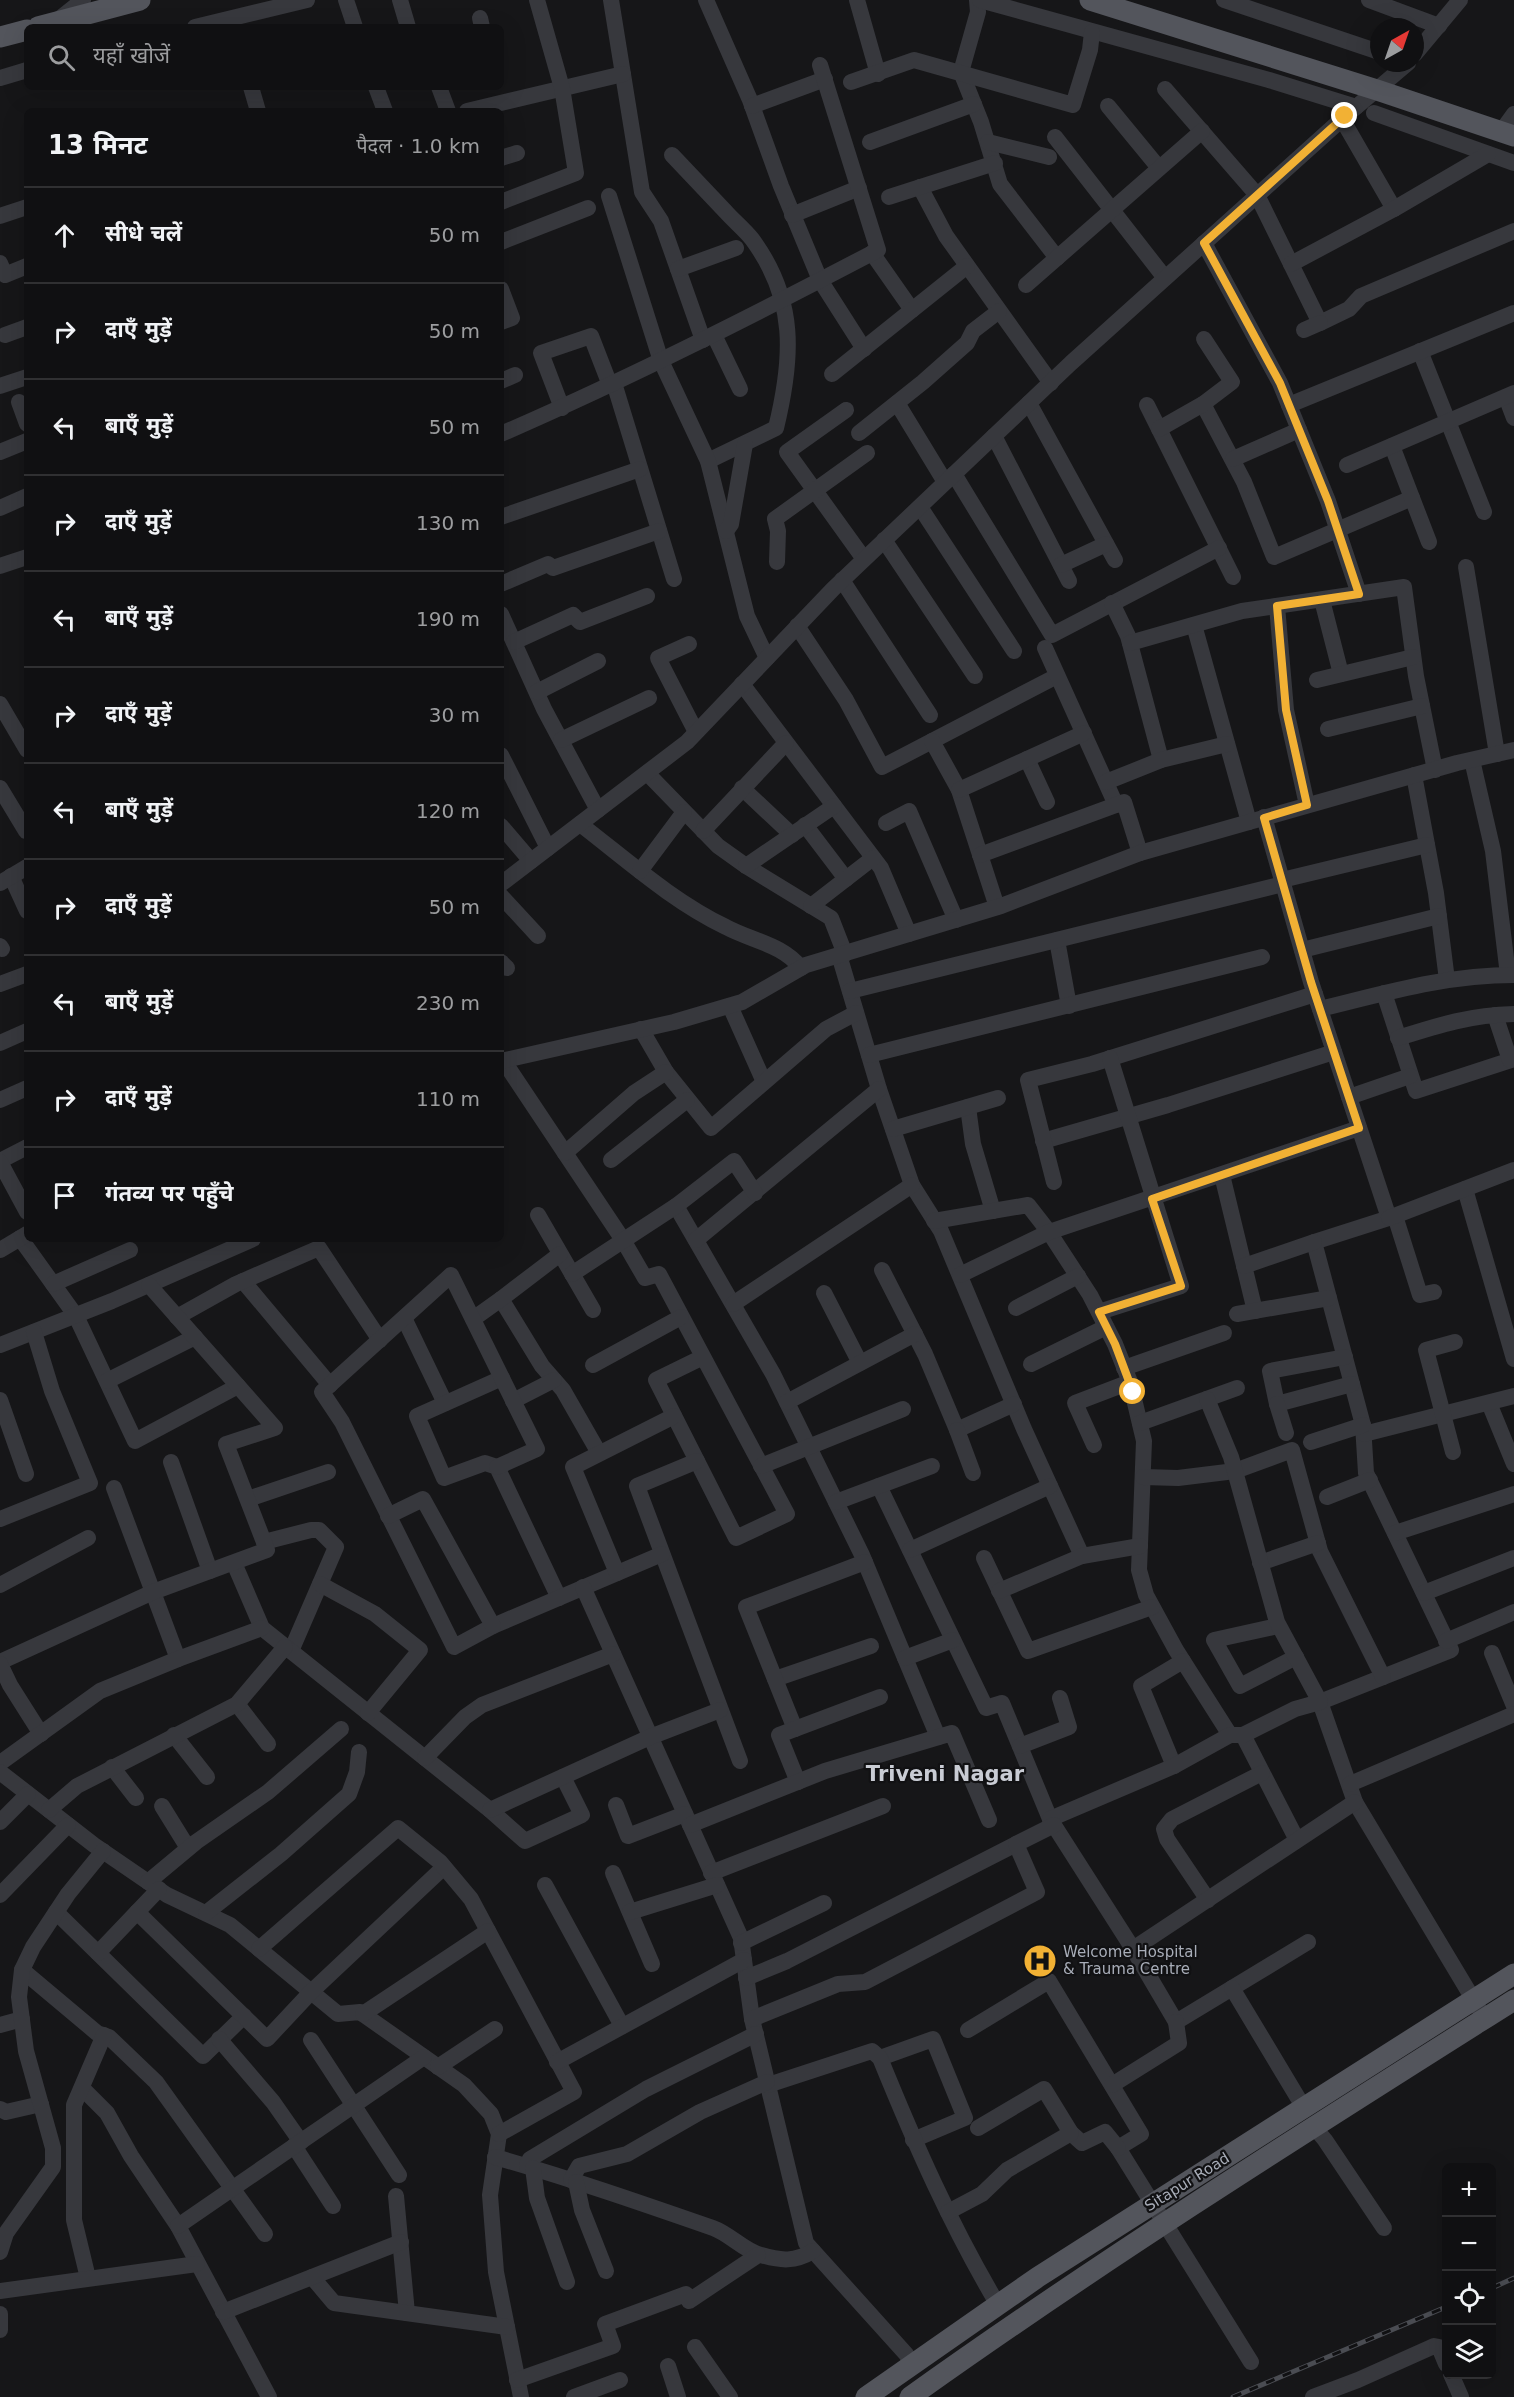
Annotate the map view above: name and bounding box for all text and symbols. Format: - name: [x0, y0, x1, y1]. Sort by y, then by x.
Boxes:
- north arrow: [1370, 18, 1424, 72]
- search box: [24, 24, 504, 90]
- icon: search: [45, 41, 78, 74]
- text: यहाँ खोजें: [93, 43, 170, 68]
- route end: [1331, 102, 1357, 128]
- text: 13 मिनट: [48, 130, 148, 160]
- text: पैदल · 1.0 km: [356, 134, 480, 158]
- icon: ahead: [48, 219, 81, 252]
- text: सीधे चलें: [105, 221, 182, 246]
- text: 50 m: [429, 223, 480, 247]
- icon: right: [48, 315, 81, 348]
- text: दाएँ मुड़ें: [105, 317, 172, 342]
- text: 50 m: [429, 319, 480, 343]
- icon: left: [48, 411, 81, 444]
- text: बाएँ मुड़ें: [105, 413, 173, 438]
- text: 50 m: [429, 415, 480, 439]
- icon: right: [48, 507, 81, 540]
- text: दाएँ मुड़ें: [105, 509, 172, 534]
- text: 130 m: [416, 511, 480, 535]
- icon: left: [48, 603, 81, 636]
- text: बाएँ मुड़ें: [105, 605, 173, 630]
- text: 190 m: [416, 607, 480, 631]
- icon: right: [48, 699, 81, 732]
- text: दाएँ मुड़ें: [105, 701, 172, 726]
- text: 30 m: [429, 703, 480, 727]
- icon: left: [48, 795, 81, 828]
- text: बाएँ मुड़ें: [105, 797, 173, 822]
- text: 120 m: [416, 799, 480, 823]
- icon: right: [48, 891, 81, 924]
- text: दाएँ मुड़ें: [105, 893, 172, 918]
- text: 50 m: [429, 895, 480, 919]
- icon: left: [48, 987, 81, 1020]
- text: बाएँ मुड़ें: [105, 989, 173, 1014]
- text: 230 m: [416, 991, 480, 1015]
- icon: right: [48, 1083, 81, 1116]
- text: दाएँ मुड़ें: [105, 1085, 172, 1110]
- text: 110 m: [416, 1087, 480, 1111]
- icon: arrive: [48, 1179, 81, 1212]
- text: गंतव्य पर पहुँचे: [105, 1181, 233, 1206]
- route start: [1119, 1378, 1145, 1404]
- district label: Triveni Nagar: [866, 1762, 1025, 1786]
- hospital icon: Welcome Hospital & Trauma Centre: [1022, 1943, 1058, 1979]
- place label: Welcome Hospital & Trauma Centre: [1063, 1943, 1198, 1978]
- street label: Sitapur Road: [1141, 2149, 1233, 2215]
- map controls: [1442, 2163, 1496, 2379]
- button: +: [1442, 2163, 1496, 2217]
- button: −: [1442, 2217, 1496, 2271]
- button: locate: [1442, 2271, 1496, 2325]
- button: layers: [1442, 2325, 1496, 2379]

